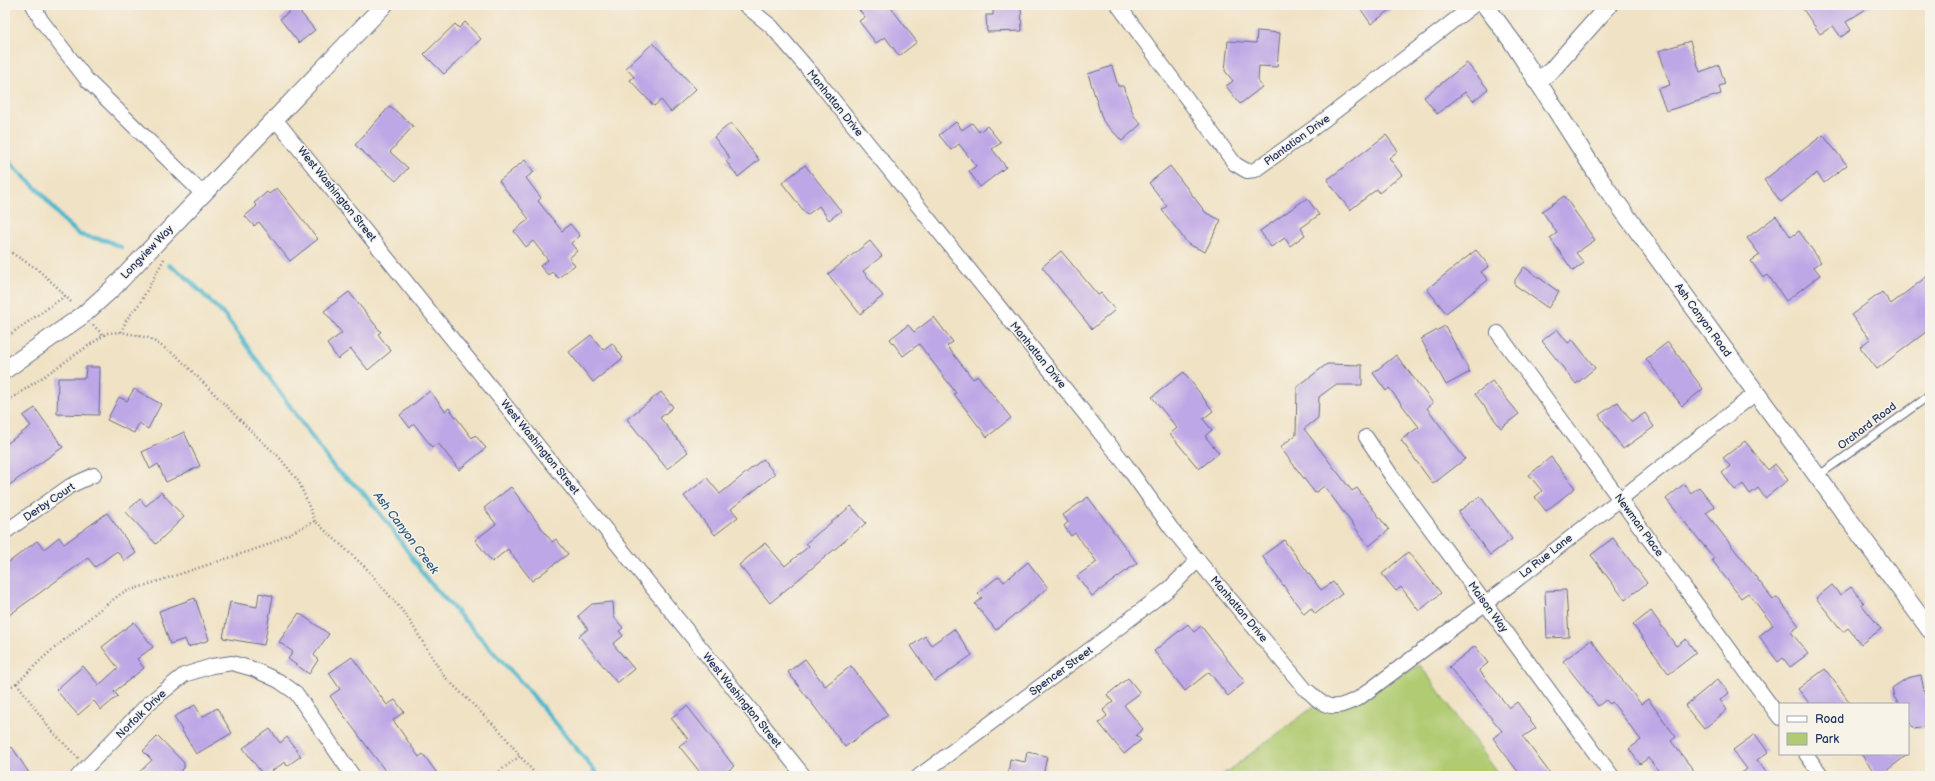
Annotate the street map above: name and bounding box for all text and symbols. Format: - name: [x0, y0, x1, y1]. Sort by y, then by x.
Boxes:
- street label: Manhattan Drive: [804, 67, 866, 139]
- street label: Plantation Drive: [1262, 111, 1333, 168]
- street label: West Washington Street: [295, 144, 380, 244]
- street label: Longview Way: [118, 222, 176, 282]
- street label: Ash Canyon Road: [1672, 281, 1734, 359]
- street label: Manhattan Drive: [1007, 319, 1069, 391]
- street label: West Washington Street: [498, 397, 583, 497]
- street label: Orchard Road: [1835, 400, 1899, 452]
- street label: Derby Court: [21, 480, 78, 524]
- water label: Ash Canyon Creek: [370, 488, 443, 578]
- street label: Newman Place: [1612, 491, 1666, 559]
- street label: La Rue Lane: [1517, 531, 1575, 581]
- street label: Manhattan Drive: [1208, 573, 1271, 645]
- street label: Maison Way: [1465, 579, 1511, 635]
- street label: Spencer Street: [1027, 643, 1096, 698]
- street label: West Washington Street: [700, 650, 785, 750]
- street label: Norfolk Drive: [113, 687, 169, 741]
- legend: [1779, 703, 1909, 755]
- text: Road: [1815, 712, 1844, 727]
- text: Park: [1815, 732, 1839, 747]

